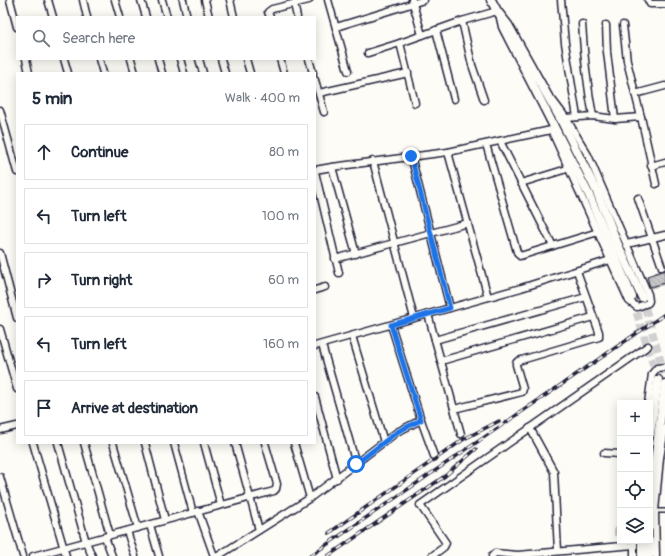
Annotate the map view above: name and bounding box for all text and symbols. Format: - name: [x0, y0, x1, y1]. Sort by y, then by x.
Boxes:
- search box: [16, 16, 316, 60]
- icon: search: [30, 27, 52, 49]
- text: Search here: [62, 29, 135, 48]
- text: 5 min: [32, 88, 72, 109]
- text: Walk · 400 m: [225, 90, 300, 106]
- icon: ahead: [33, 141, 55, 163]
- text: Continue: [71, 143, 129, 162]
- text: 80 m: [269, 144, 299, 160]
- route end: [402, 147, 420, 165]
- icon: left: [33, 205, 55, 227]
- text: Turn left: [71, 207, 127, 226]
- text: 100 m: [262, 208, 299, 224]
- icon: right: [33, 269, 55, 291]
- text: Turn right: [71, 271, 132, 290]
- text: 60 m: [268, 272, 299, 288]
- icon: left: [33, 333, 55, 355]
- text: Turn left: [71, 335, 127, 354]
- text: 160 m: [263, 336, 299, 352]
- icon: arrive: [33, 397, 55, 419]
- text: Arrive at destination: [71, 399, 198, 418]
- map controls: [617, 400, 653, 544]
- button: +: [617, 400, 653, 436]
- button: −: [617, 436, 653, 472]
- route start: [347, 455, 365, 473]
- button: locate: [617, 472, 653, 508]
- button: layers: [617, 508, 653, 544]

